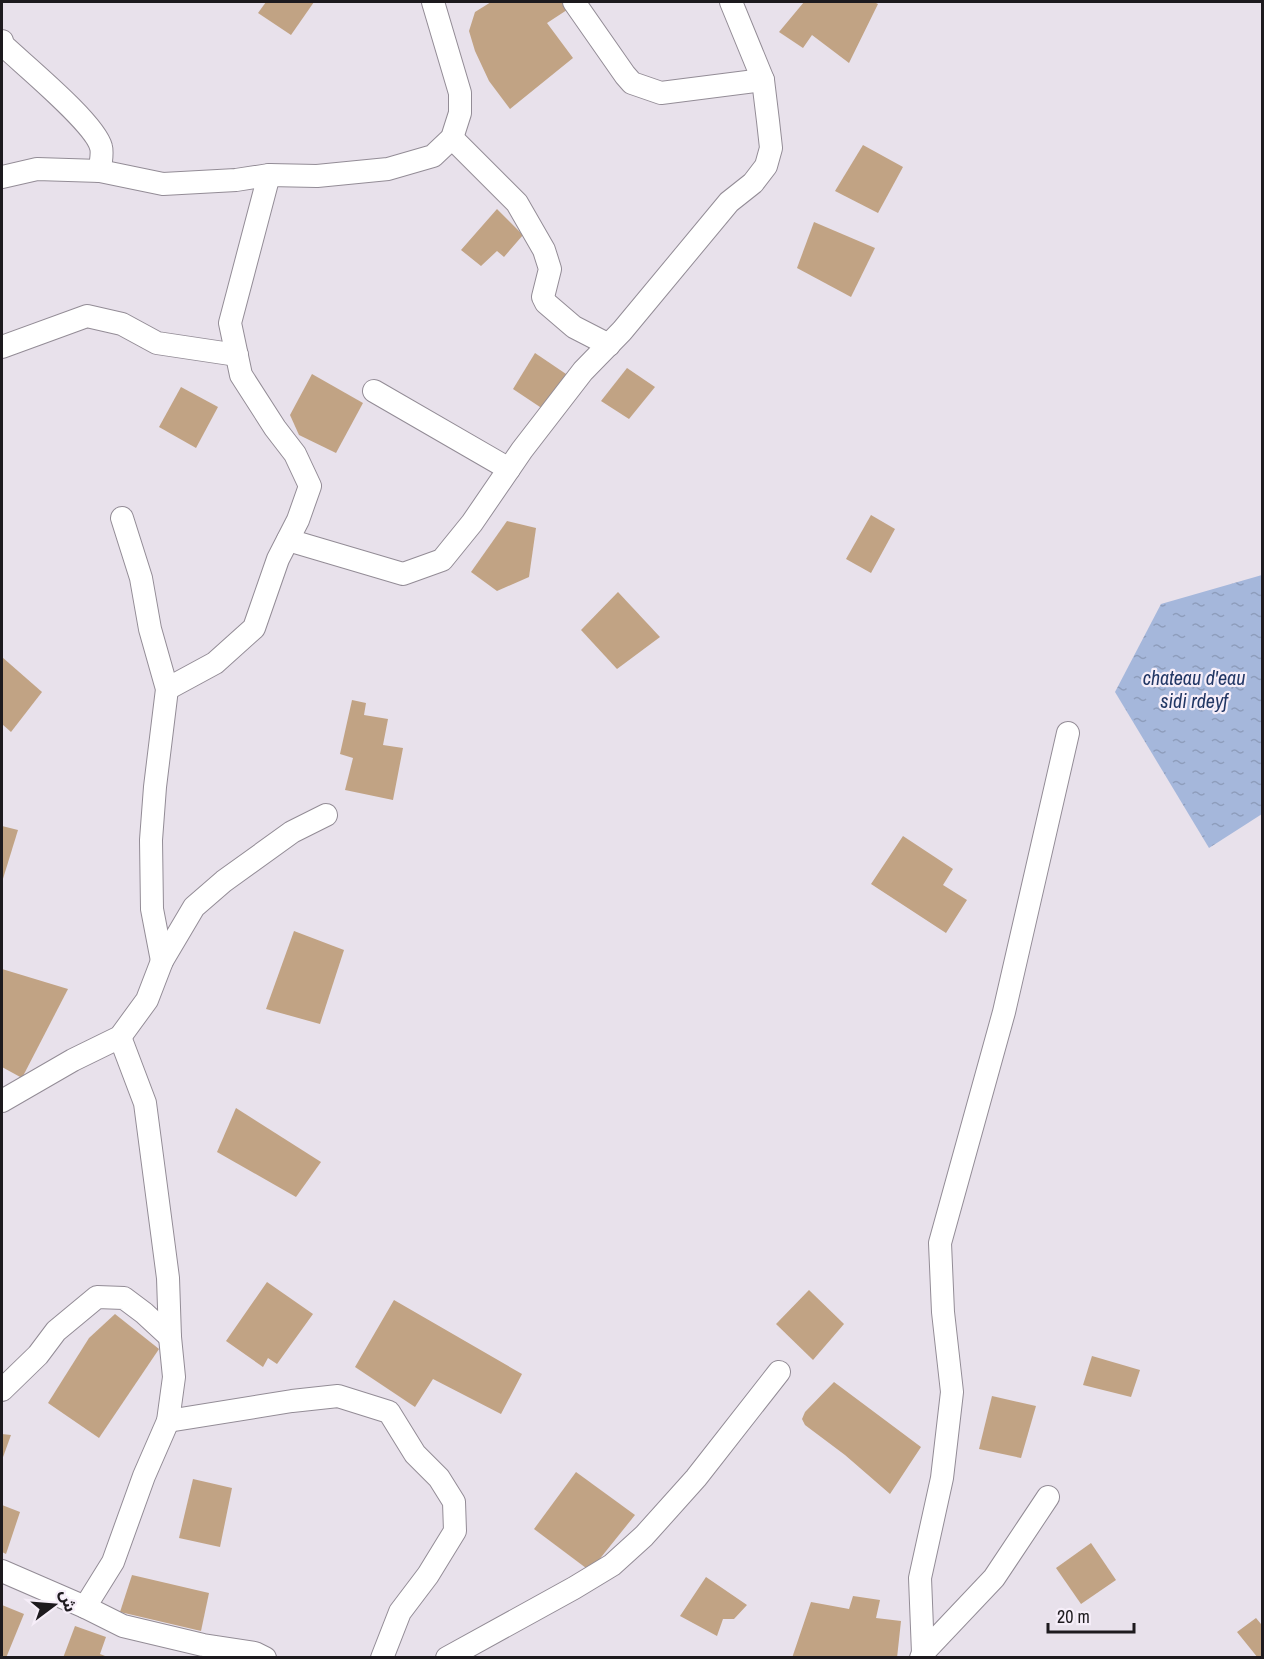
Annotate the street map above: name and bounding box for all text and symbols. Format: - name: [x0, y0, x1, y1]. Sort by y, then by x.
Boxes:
- water label: chateau d'eau sidi rdeyf: [1143, 664, 1245, 714]
- north arrow: [24, 1575, 84, 1635]
- text: ش: [55, 1587, 82, 1615]
- scale bar: [1048, 1596, 1134, 1634]
- text: 20 m: [1057, 1604, 1090, 1629]

